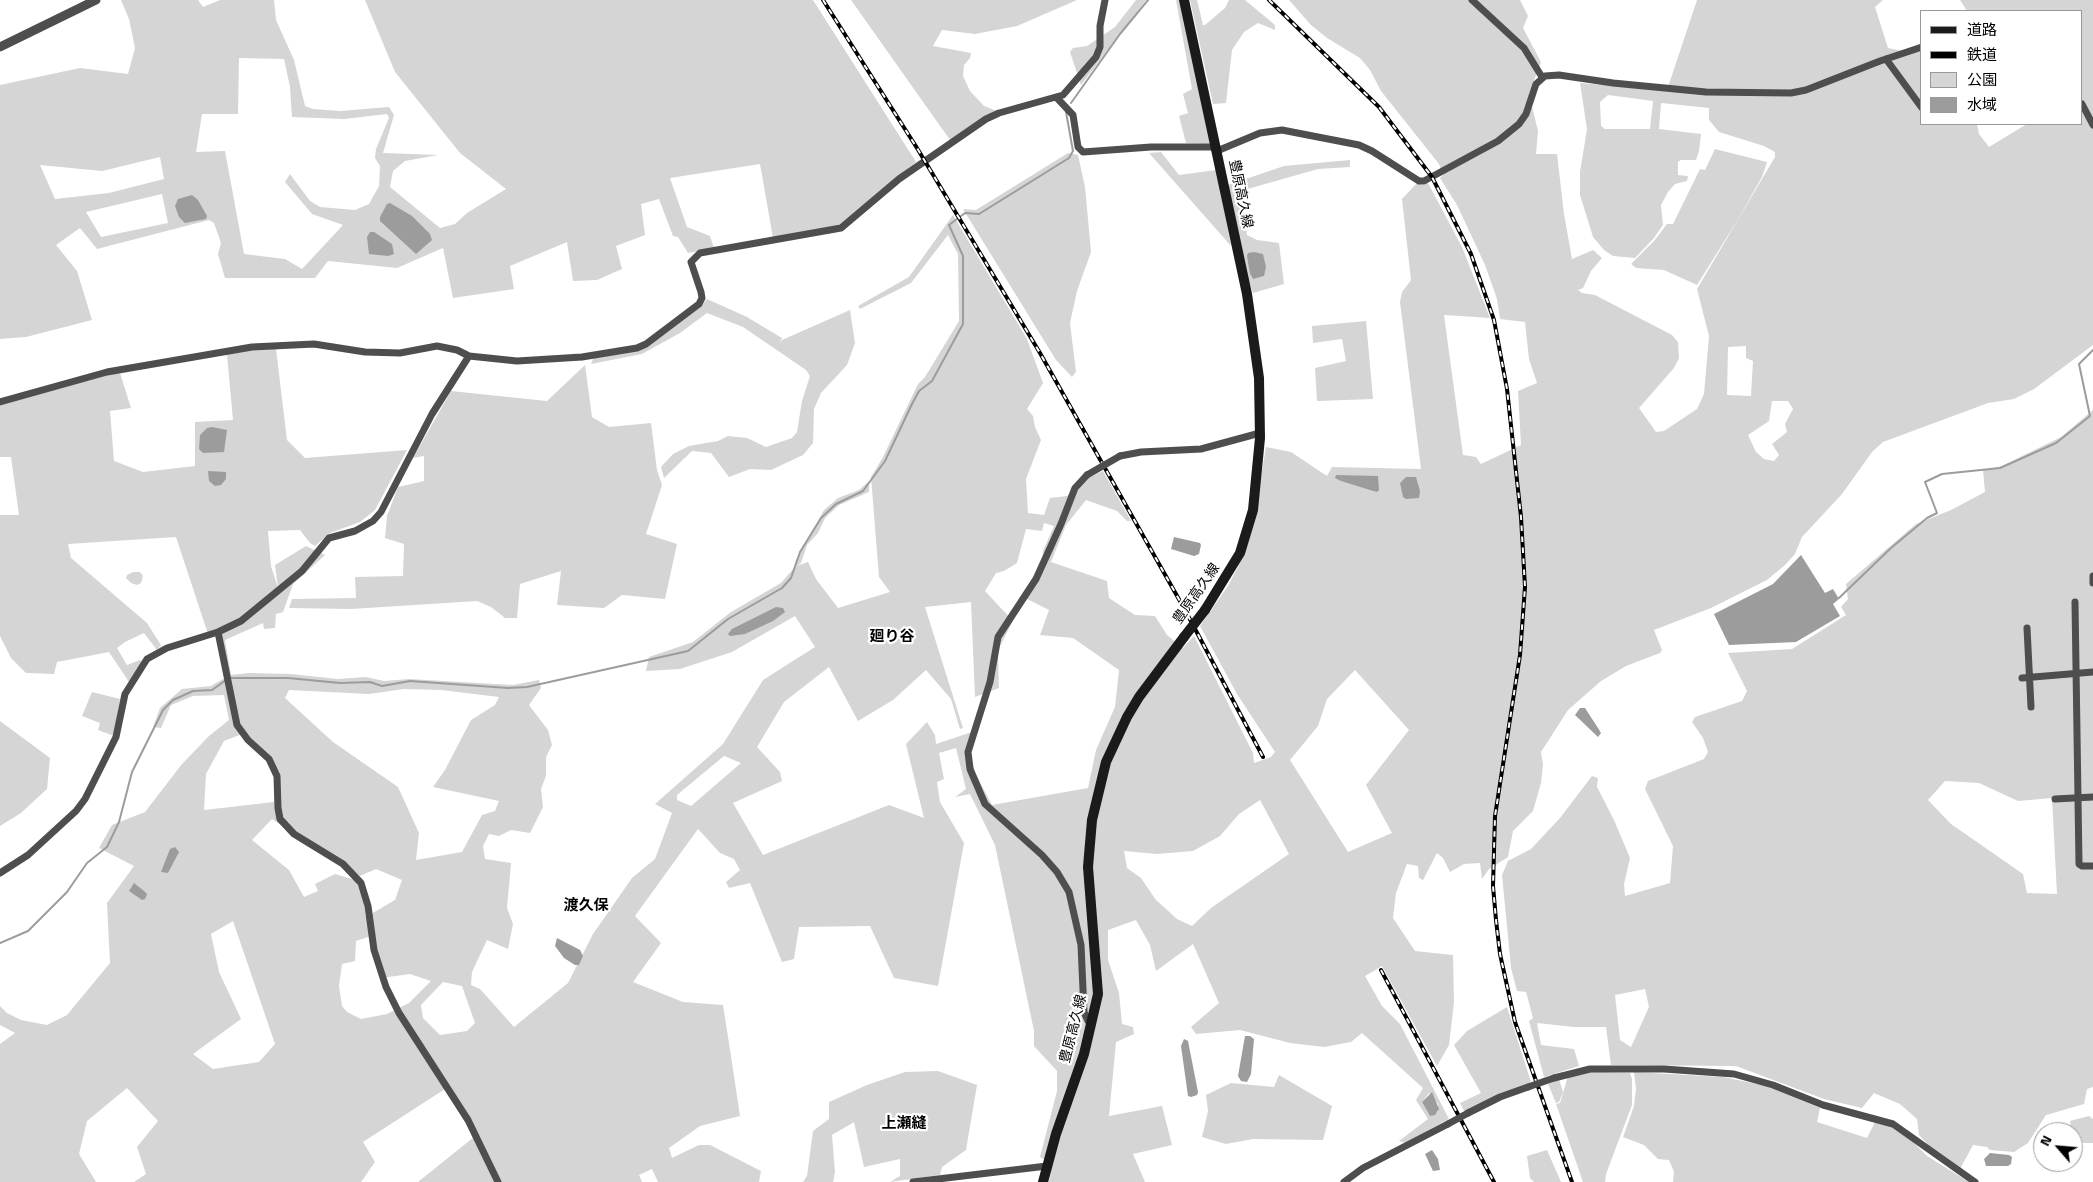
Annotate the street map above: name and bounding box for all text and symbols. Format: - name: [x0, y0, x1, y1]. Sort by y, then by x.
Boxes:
- legend: [1920, 10, 2083, 125]
- text: 道路: [1967, 18, 1997, 41]
- text: 鉄道: [1967, 43, 1997, 66]
- text: 公園: [1967, 68, 1997, 91]
- text: 水域: [1967, 93, 1997, 116]
- street label: 豊原高久線: [1225, 158, 1255, 230]
- street label: 豊原高久線: [1170, 561, 1224, 627]
- district label: 廻り谷: [870, 628, 914, 646]
- district label: 渡久保: [564, 897, 608, 915]
- street label: 豊原高久線: [1057, 993, 1091, 1065]
- district label: 上瀬縫: [882, 1115, 926, 1133]
- north arrow: [2033, 1122, 2083, 1172]
- text: N: [2034, 1131, 2057, 1150]

